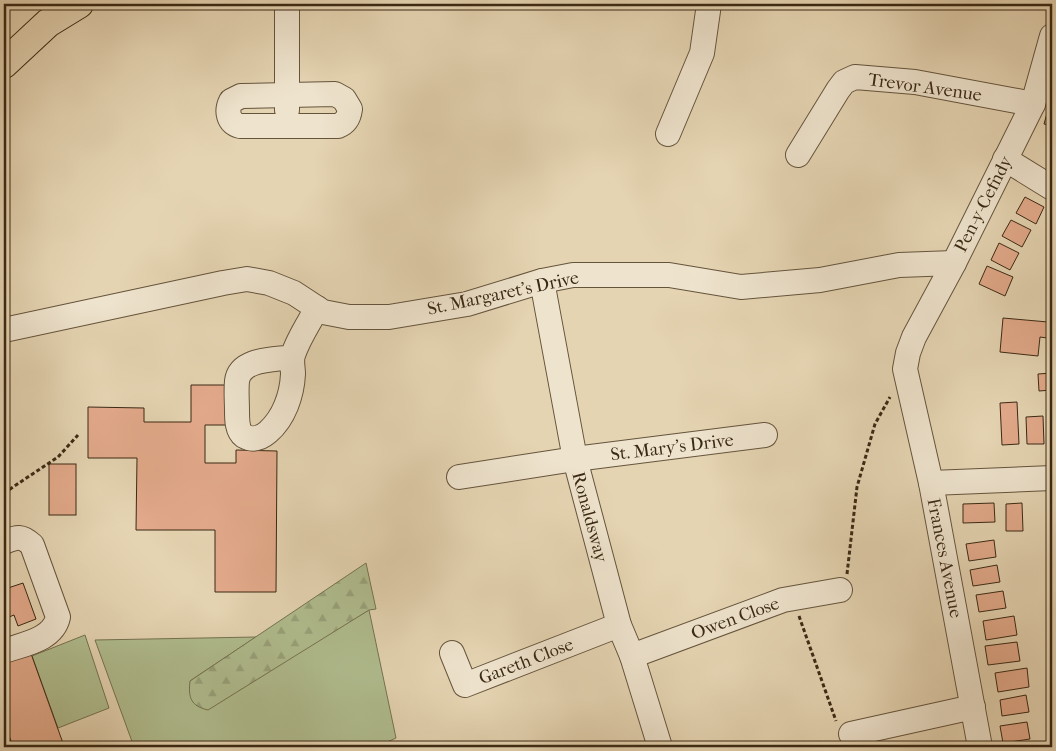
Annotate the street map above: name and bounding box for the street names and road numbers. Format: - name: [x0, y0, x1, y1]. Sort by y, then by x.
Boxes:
- street label: Trevor Avenue: [867, 69, 983, 106]
- street label: Pen-y-Cefndy: [950, 151, 1017, 256]
- street label: St. Margaret's Drive: [425, 267, 581, 320]
- street label: St. Mary's Drive: [609, 430, 735, 465]
- street label: Ronaldsway: [567, 470, 612, 566]
- street label: Frances Avenue: [923, 496, 966, 620]
- street label: Owen Close: [688, 593, 782, 644]
- street label: Gareth Close: [476, 634, 576, 689]

